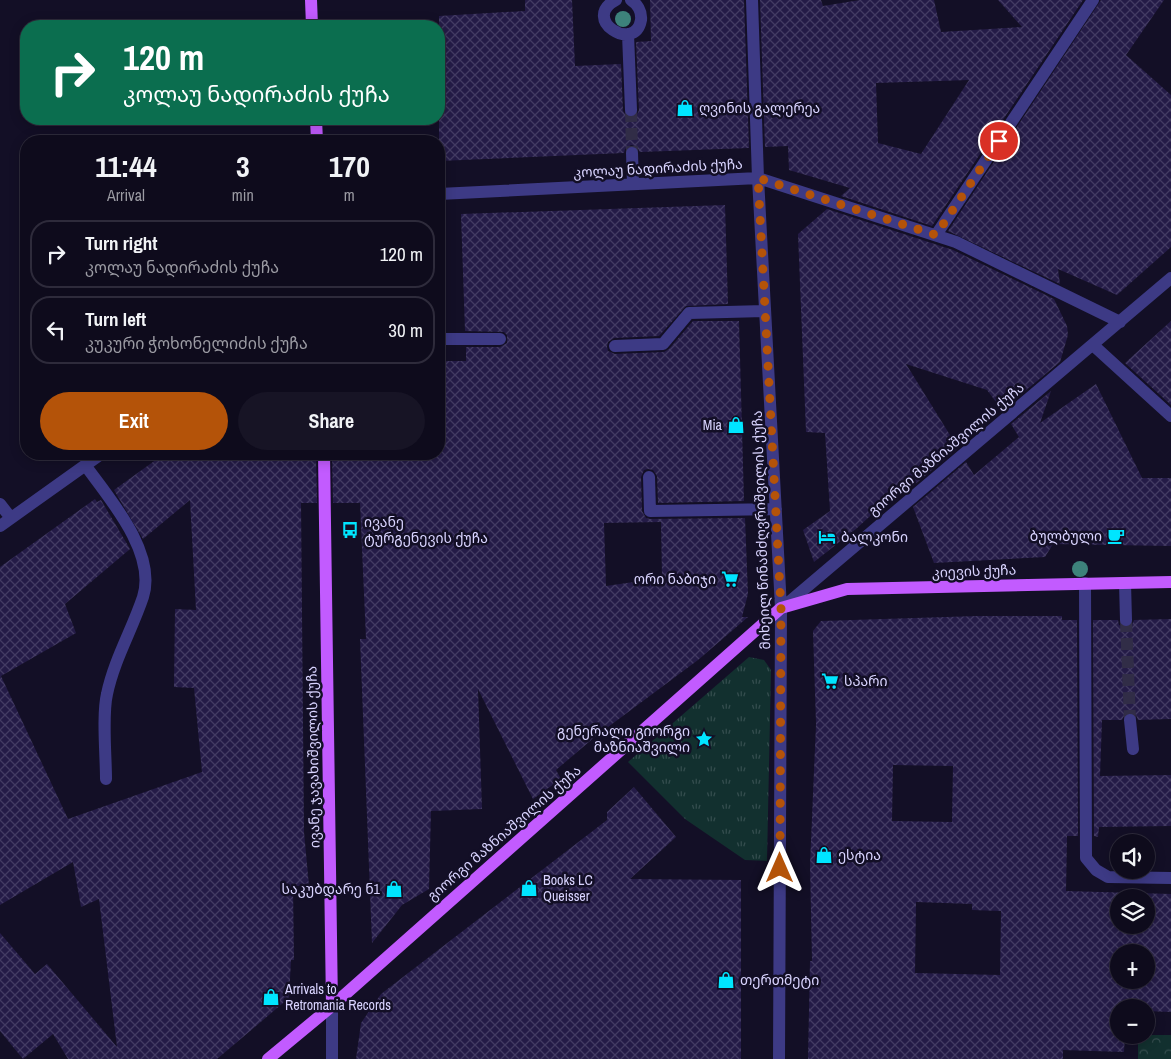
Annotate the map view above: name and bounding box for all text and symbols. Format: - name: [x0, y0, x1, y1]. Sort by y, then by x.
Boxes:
- text: 120 m: [123, 34, 204, 81]
- icon: right: [40, 40, 105, 105]
- text: კოლაუ ნადირაძის ქუჩა: [123, 79, 390, 109]
- shop icon: ღვინის გალერეა: [675, 98, 695, 118]
- place label: ღვინის გალერეა: [699, 99, 820, 117]
- pin: [978, 120, 1020, 162]
- icon: arrive: [985, 127, 1013, 155]
- text: 11:44: [95, 146, 157, 186]
- text: 3: [236, 146, 250, 186]
- text: 170: [329, 146, 370, 186]
- street label: კოლაუ ნადირაძის ქუჩა: [573, 155, 743, 181]
- text: Arrival: [107, 184, 145, 206]
- text: min: [232, 184, 254, 206]
- text: m: [344, 184, 355, 206]
- text: Turn right: [85, 230, 157, 256]
- icon: right: [42, 240, 70, 268]
- text: 120 m: [380, 241, 423, 267]
- text: კოლაუ ნადირაძის ქუჩა: [85, 256, 279, 278]
- text: Turn left: [85, 306, 146, 332]
- icon: left: [42, 316, 70, 344]
- text: 30 m: [388, 317, 423, 343]
- text: კუკური ჭოხონელიძის ქუჩა: [85, 332, 308, 354]
- street label: გიორგი მაზნიაშვილის ქუჩა: [864, 378, 1028, 520]
- button: Exit: [40, 392, 228, 450]
- button: Share: [238, 392, 425, 450]
- street label: მიხეილ წინამძღვრიშვილის ქუჩა: [748, 410, 774, 650]
- shop icon: Mia: [726, 415, 746, 435]
- place label: Mia: [703, 416, 723, 434]
- place label: ივანე ტურგენევის ქუჩა: [364, 513, 488, 547]
- bus stop icon: ივანე ტურგენევის ქუჩა: [340, 520, 360, 540]
- cafe icon: ბულბული: [1106, 526, 1126, 546]
- hotel icon: ბალკონი: [817, 527, 837, 547]
- place label: ბულბული: [1030, 527, 1102, 545]
- place label: ბალკონი: [841, 528, 908, 546]
- street label: კიევის ქუჩა: [931, 561, 1017, 581]
- supermarket icon: ორი ნაბიჯი: [720, 569, 740, 589]
- place label: ორი ნაბიჯი: [634, 570, 716, 588]
- street label: ივანე ჯავახიშვილის ქუჩა: [302, 666, 324, 848]
- supermarket icon: სპარი: [820, 671, 840, 691]
- place label: სპარი: [844, 672, 887, 690]
- place label: გენერალი გიორგი მაზნიაშვილი: [557, 722, 690, 756]
- place icon: გენერალი გიორგი მაზნიაშვილი: [694, 729, 714, 749]
- street label: გიორგი მაზნიაშვილის ქუჩა: [423, 761, 585, 905]
- map controls: [1110, 834, 1155, 1044]
- button: sound: [1110, 834, 1155, 879]
- position arrow: [753, 841, 805, 893]
- shop icon: ესტია: [814, 845, 834, 865]
- place label: ესტია: [838, 846, 881, 864]
- place label: Books LC Queisser: [543, 871, 593, 905]
- shop icon: Books LC Queisser: [519, 878, 539, 898]
- shop icon: საკუბდარე ნ1: [384, 879, 404, 899]
- place label: საკუბდარე ნ1: [282, 880, 381, 898]
- button: layers: [1110, 889, 1155, 934]
- button: +: [1110, 944, 1155, 989]
- shop icon: თერთმეტი: [716, 970, 736, 990]
- place label: თერთმეტი: [740, 971, 819, 989]
- place label: Arrivals to Retromania Records: [284, 980, 391, 1014]
- shop icon: Arrivals to Retromania Records: [261, 987, 281, 1007]
- button: −: [1110, 999, 1155, 1044]

